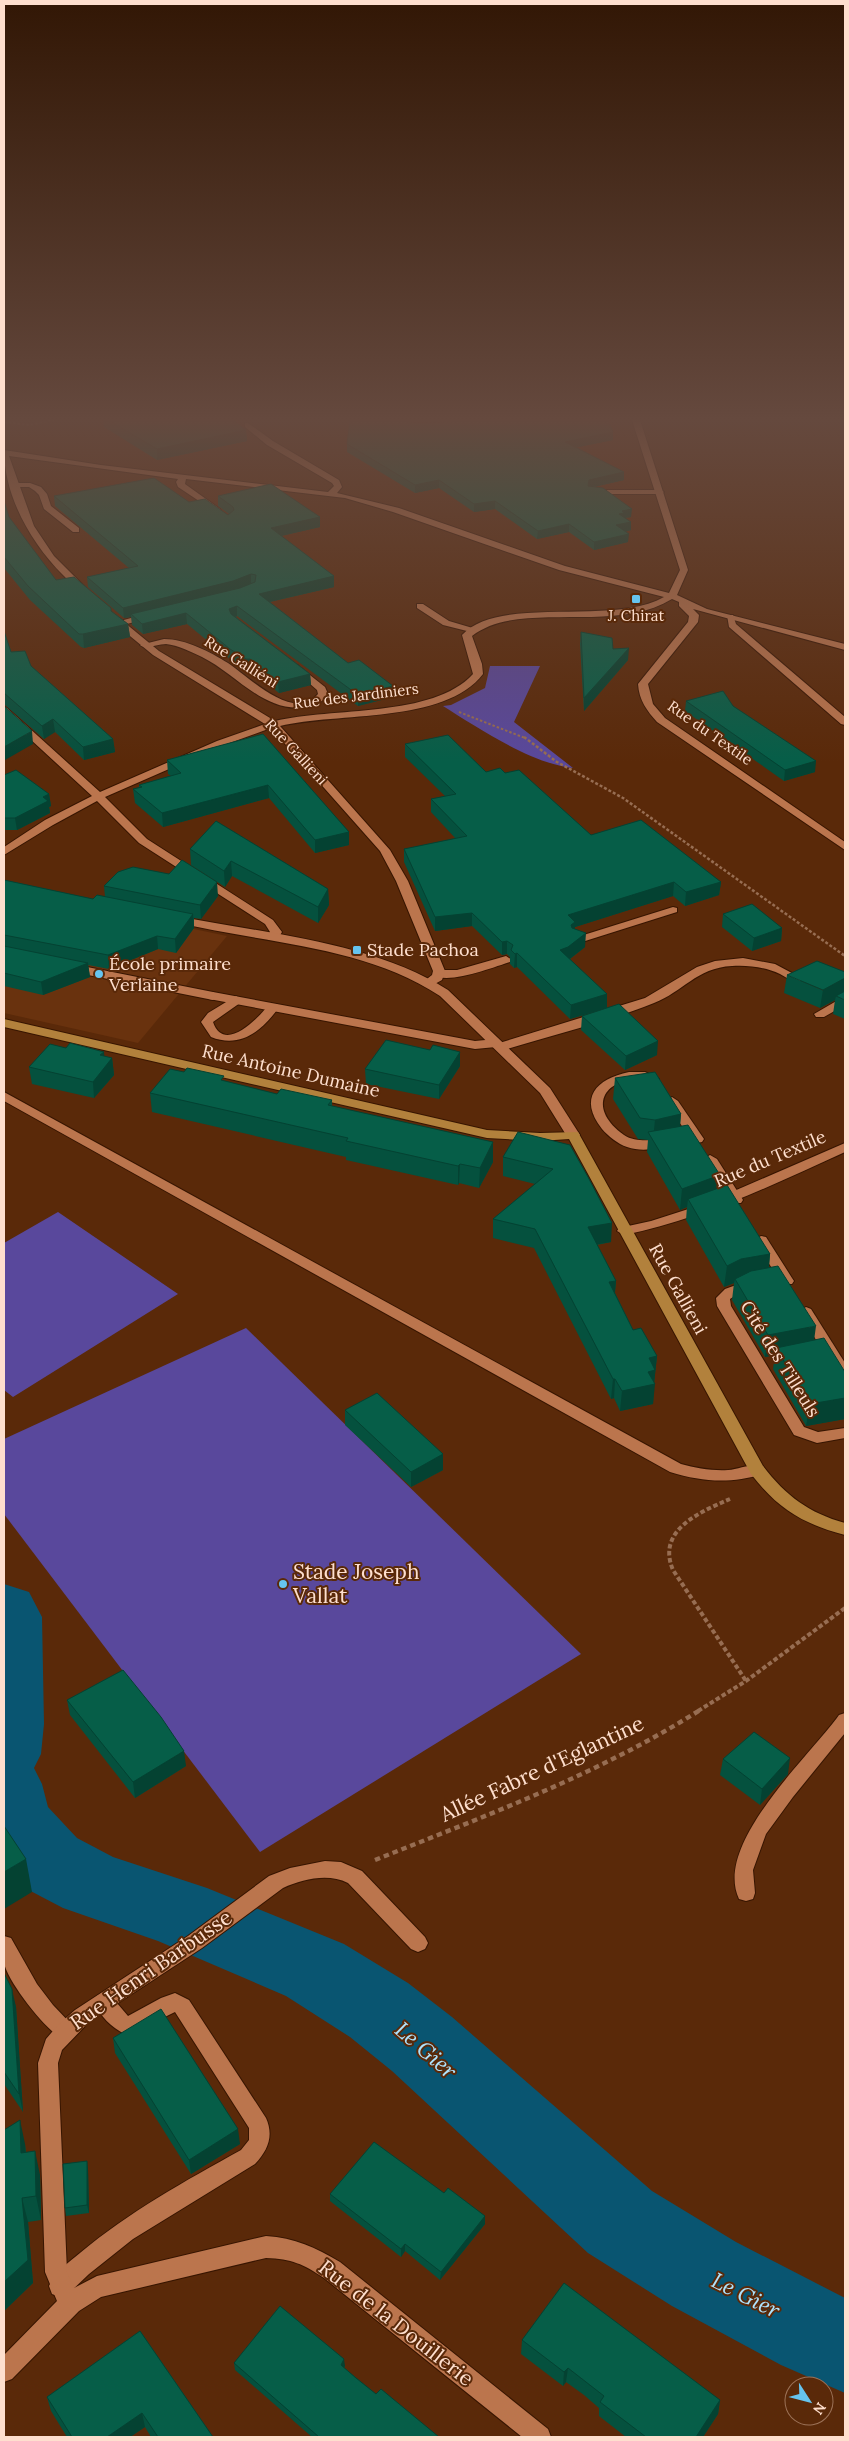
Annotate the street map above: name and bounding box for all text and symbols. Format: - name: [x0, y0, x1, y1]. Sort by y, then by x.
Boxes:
- marker: J. Chirat: [630, 593, 642, 605]
- place label: J. Chirat: [607, 606, 664, 625]
- street label: Rue Galliéni: [201, 631, 282, 692]
- street label: Rue des Jardiniers: [292, 678, 420, 713]
- street label: Rue du Textile: [664, 696, 756, 769]
- street label: Rue Gallieni: [261, 715, 332, 789]
- place label: Stade Pachoa: [367, 938, 479, 961]
- marker: Stade Pachoa: [351, 944, 363, 956]
- place label: École primaire Verlaine: [108, 952, 231, 996]
- marker: École primaire Verlaine: [93, 968, 105, 980]
- street label: Rue Antoine Dumaine: [200, 1039, 383, 1102]
- street label: Rue du Textile: [710, 1125, 829, 1192]
- street label: Rue Gallieni: [644, 1239, 713, 1338]
- street label: Cité des Tilleuls: [735, 1296, 825, 1421]
- place label: Stade Joseph Vallat: [292, 1558, 419, 1609]
- marker: Stade Joseph Vallat: [277, 1578, 289, 1590]
- street label: Allée Fabre d'Eglantine: [435, 1709, 648, 1828]
- street label: Rue Henri Barbusse: [64, 1904, 237, 2036]
- water label: Le Gier: [389, 2015, 464, 2085]
- street label: Rue de la Douillerie: [313, 2254, 479, 2392]
- water label: Le Gier: [707, 2266, 786, 2325]
- north arrow: [784, 2376, 834, 2426]
- text: N: [809, 2399, 830, 2418]

